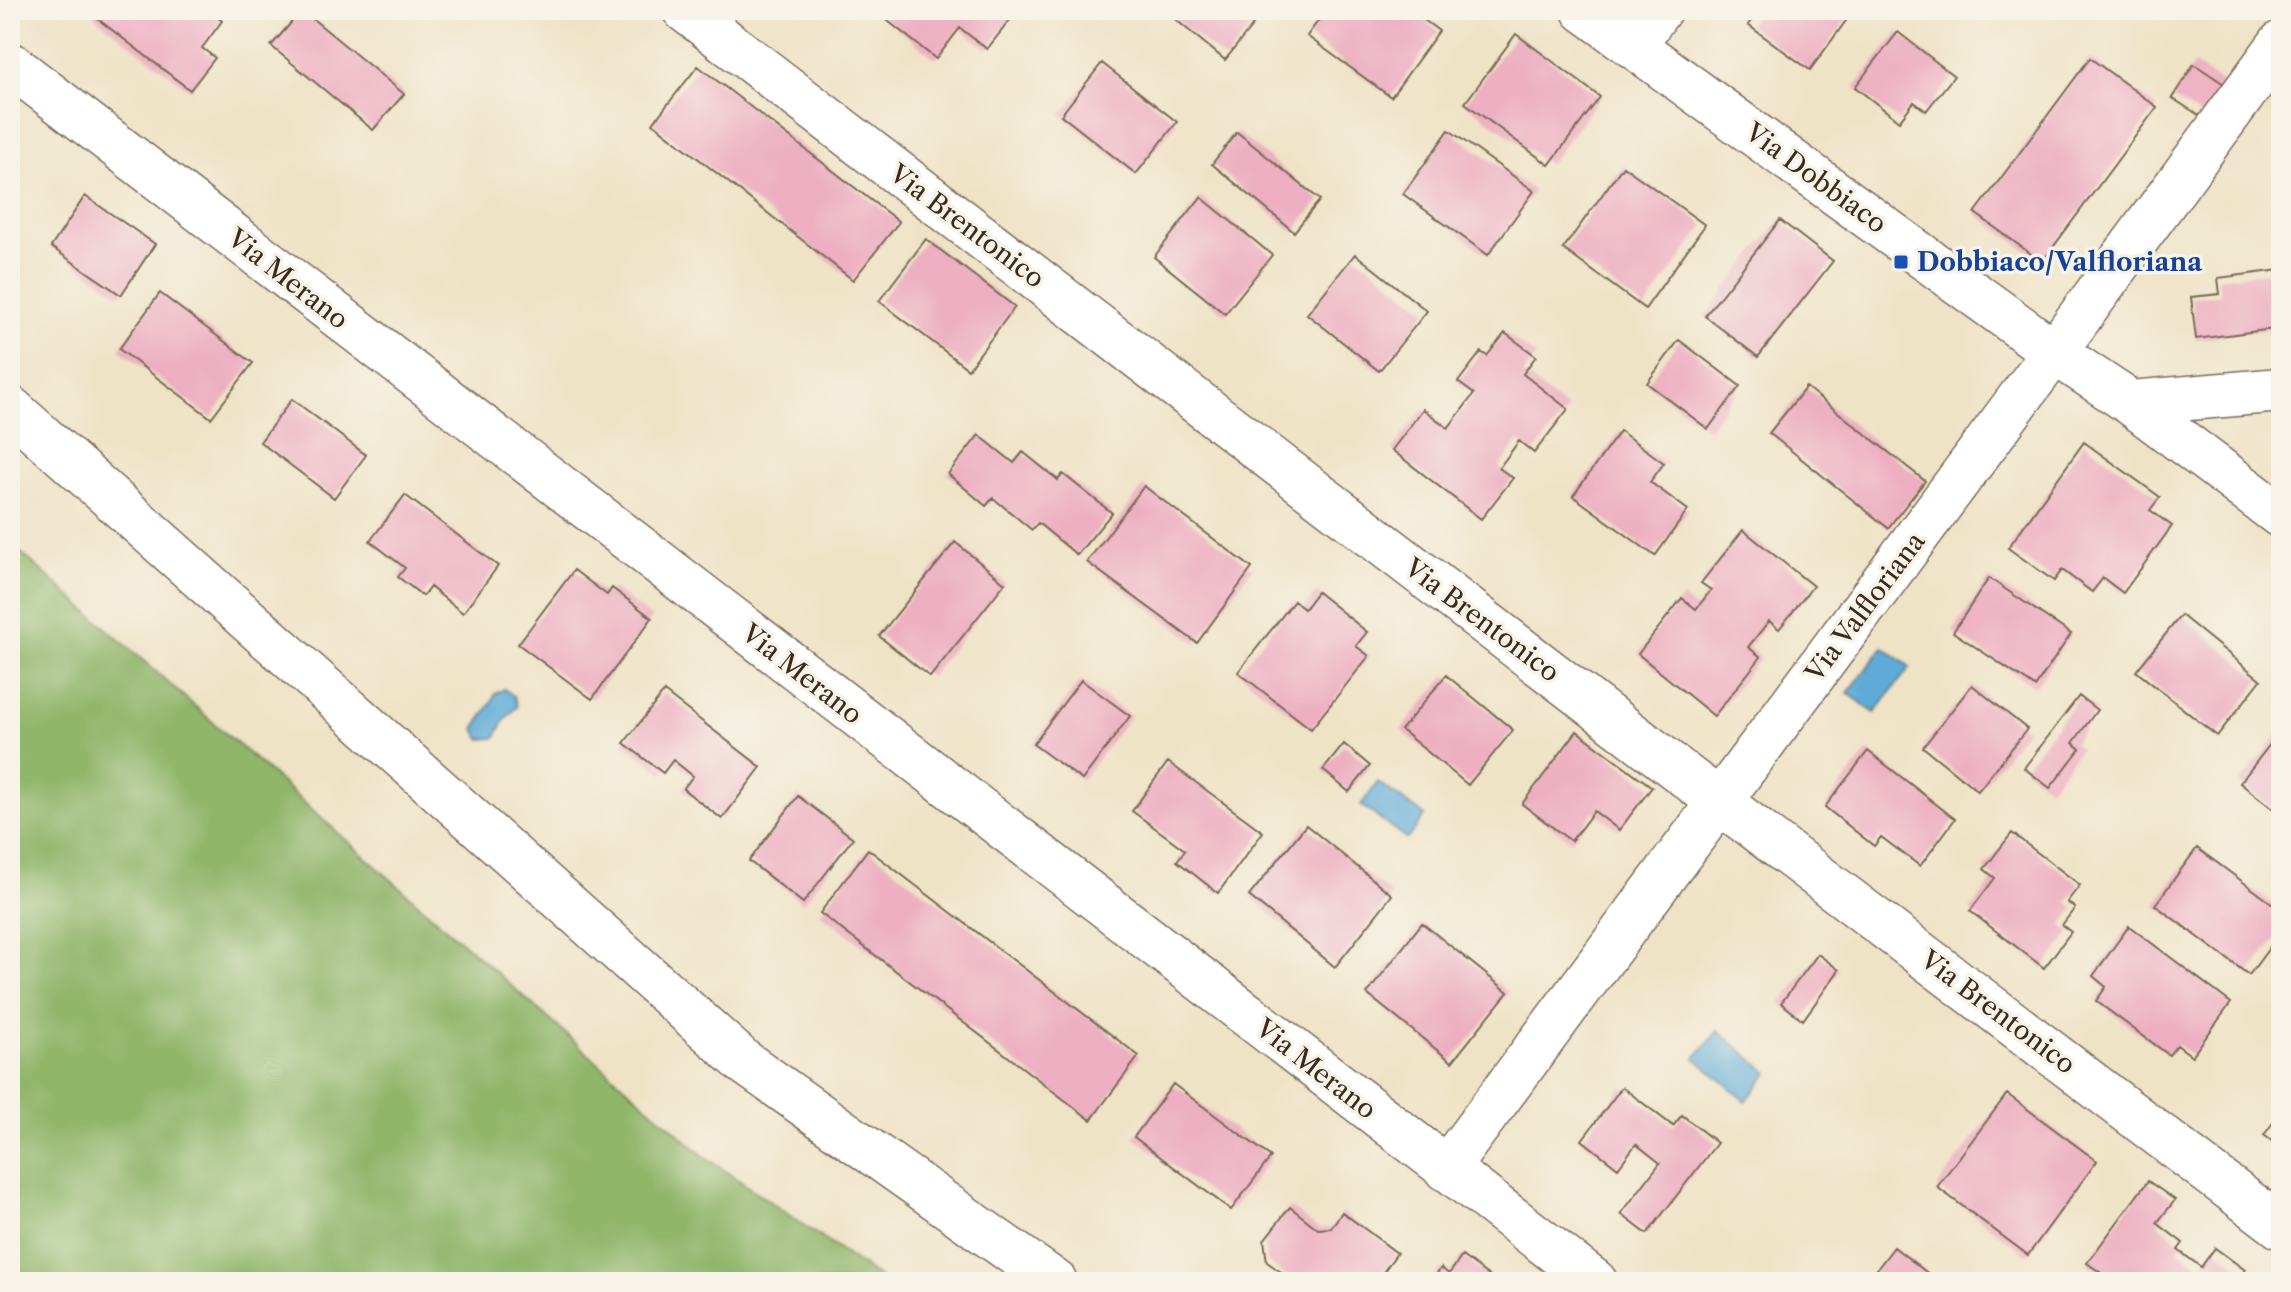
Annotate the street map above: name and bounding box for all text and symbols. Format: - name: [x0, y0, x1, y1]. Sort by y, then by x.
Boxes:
- street label: Via Dobbiaco: [1738, 116, 1893, 240]
- street label: Via Brentonico: [883, 157, 1051, 295]
- street label: Via Merano: [221, 221, 355, 336]
- place label: Dobbiaco/Valfloriana: [1917, 246, 2203, 278]
- marker: Dobbiaco/Valfloriana: [1892, 253, 1910, 271]
- street label: Via Valfloriana: [1798, 526, 1932, 689]
- street label: Via Brentonico: [1398, 551, 1566, 689]
- street label: Via Merano: [735, 616, 869, 731]
- street label: Via Brentonico: [1914, 943, 2082, 1081]
- street label: Via Merano: [1249, 1011, 1383, 1126]

